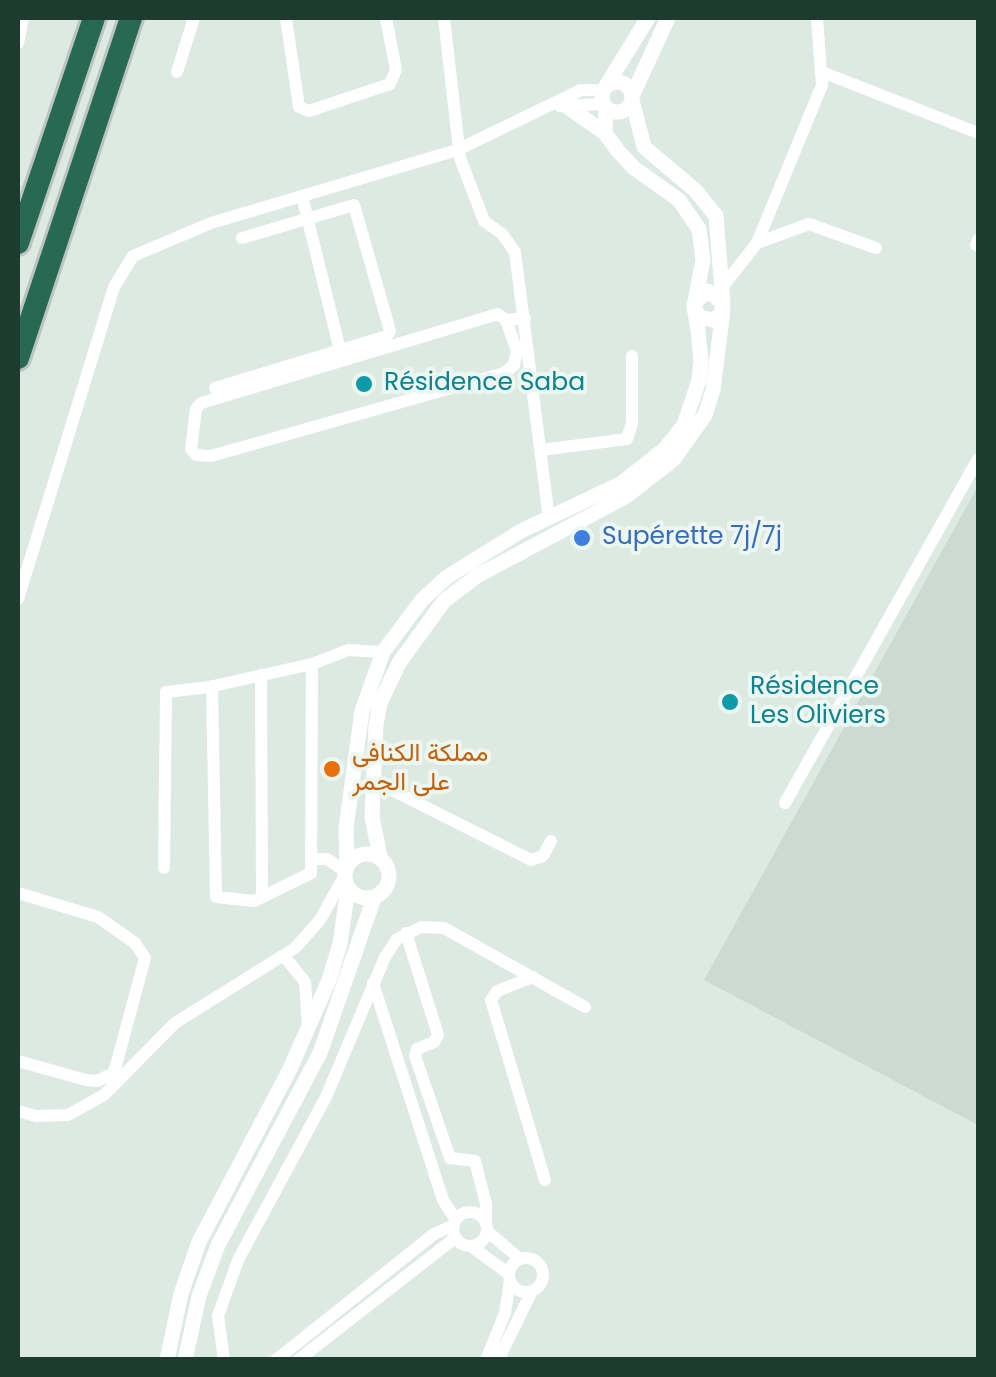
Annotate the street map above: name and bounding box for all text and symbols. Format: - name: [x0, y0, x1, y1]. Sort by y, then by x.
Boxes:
- place label: Résidence Saba: [384, 369, 585, 399]
- marker: Résidence Saba: [353, 373, 375, 395]
- place label: Supérette 7j/7j: [602, 523, 782, 553]
- marker: Supérette 7j/7j: [571, 527, 593, 549]
- place label: Résidence Les Oliviers: [750, 673, 886, 732]
- marker: Résidence Les Oliviers: [719, 691, 741, 713]
- place label: مملكة الكنافى على الجمر: [352, 740, 488, 799]
- marker: مملكة الكنافى على الجمر: [321, 758, 343, 780]

